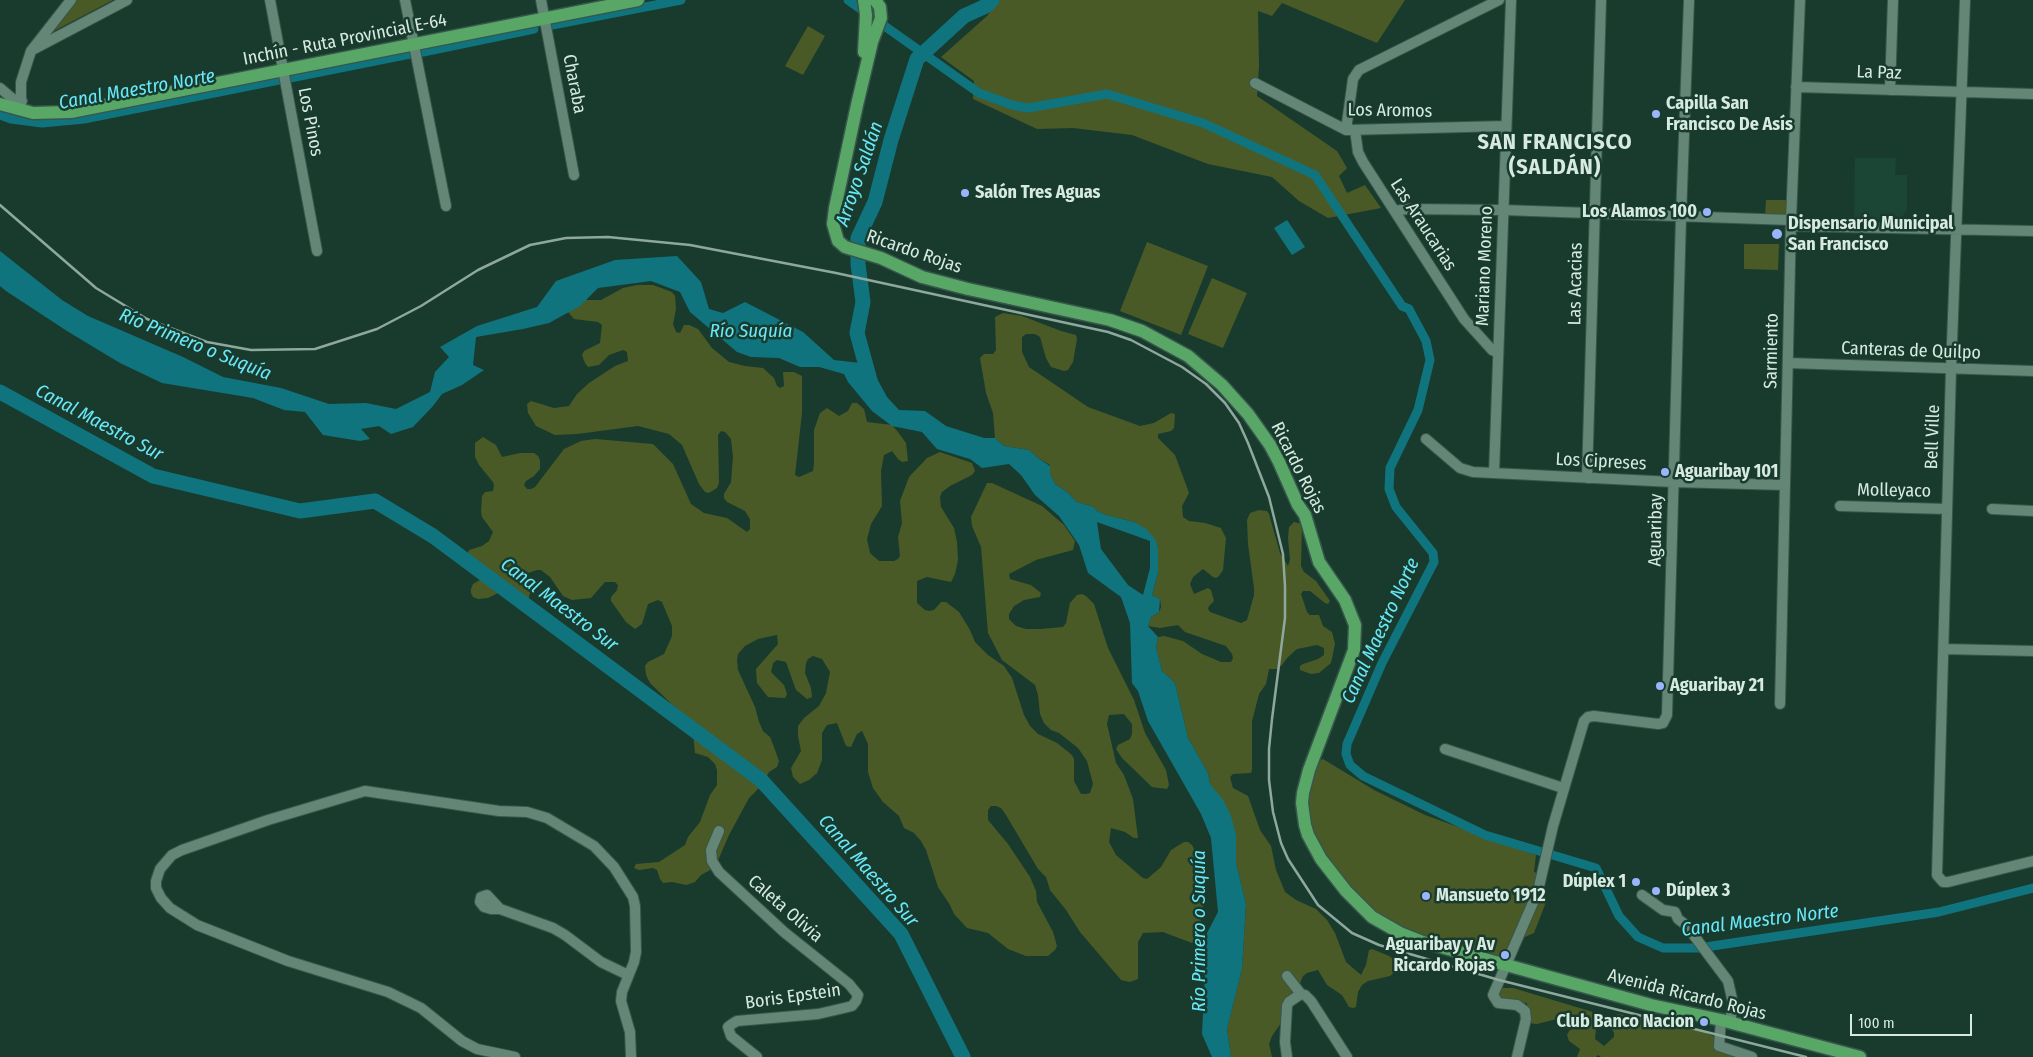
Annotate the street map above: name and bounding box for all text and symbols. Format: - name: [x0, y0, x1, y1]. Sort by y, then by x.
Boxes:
- street label: Inchín - Ruta Provincial E-64: [241, 10, 449, 70]
- street label: Charaba: [558, 52, 590, 116]
- street label: La Paz: [1856, 61, 1902, 85]
- water label: Canal Maestro Norte: [57, 65, 217, 115]
- street label: Los Pinos: [293, 86, 327, 158]
- place label: Capilla San Francisco De Asís: [1666, 93, 1793, 136]
- street label: Los Aromos: [1347, 99, 1433, 123]
- marker: Capilla San Francisco De Asís: [1650, 108, 1662, 120]
- water label: Arroyo Saldán: [831, 119, 889, 229]
- district label: SAN FRANCISCO (SALDÁN): [1476, 130, 1634, 182]
- street label: Las Araucarias: [1385, 175, 1461, 275]
- place label: Salón Tres Aguas: [975, 182, 1100, 204]
- marker: Salón Tres Aguas: [959, 187, 971, 199]
- place label: Los Alamos 100: [1582, 201, 1697, 223]
- street label: Mariano Moreno: [1472, 205, 1498, 327]
- marker: Los Alamos 100: [1701, 206, 1713, 218]
- place label: Dispensario Municipal San Francisco: [1788, 213, 1953, 255]
- street label: Ricardo Rojas: [863, 226, 965, 278]
- marker: Dispensario Municipal San Francisco: [1770, 227, 1784, 241]
- street label: Las Acacias: [1564, 242, 1588, 326]
- water label: Río Primero o Suquía: [116, 304, 274, 386]
- street label: Sarmiento: [1761, 313, 1783, 389]
- water label: Río Suquía: [710, 321, 792, 343]
- street label: Canteras de Quilpo: [1841, 338, 1981, 364]
- water label: Canal Maestro Sur: [31, 380, 167, 466]
- street label: Bell Ville: [1921, 404, 1945, 470]
- street label: Ricardo Rojas: [1266, 419, 1330, 517]
- street label: Los Cipreses: [1555, 449, 1647, 475]
- place label: Aguaribay 101: [1675, 461, 1778, 483]
- marker: Aguaribay 101: [1659, 466, 1671, 478]
- street label: Molleyaco: [1857, 480, 1931, 502]
- street label: Aguaribay: [1645, 493, 1667, 567]
- water label: Canal Maestro Sur: [496, 554, 622, 656]
- water label: Canal Maestro Norte: [1337, 555, 1425, 707]
- place label: Aguaribay 21: [1670, 675, 1764, 697]
- marker: Aguaribay 21: [1654, 680, 1666, 692]
- water label: Canal Maestro Sur: [813, 810, 923, 932]
- water label: Río Primero o Suquía: [1189, 850, 1211, 1012]
- street label: Caleta Olivia: [743, 871, 827, 947]
- place label: Dúplex 1: [1563, 871, 1626, 893]
- marker: Dúplex 1: [1630, 876, 1642, 888]
- place label: Dúplex 3: [1666, 880, 1730, 902]
- place label: Mansueto 1912: [1436, 885, 1546, 907]
- marker: Dúplex 3: [1650, 885, 1662, 897]
- marker: Mansueto 1912: [1420, 890, 1432, 902]
- water label: Canal Maestro Norte: [1680, 900, 1840, 942]
- place label: Aguaribay y Av Ricardo Rojas: [1386, 934, 1495, 976]
- marker: Aguaribay y Av Ricardo Rojas: [1499, 949, 1511, 961]
- street label: Avenida Ricardo Rojas: [1605, 965, 1769, 1025]
- street label: Boris Epstein: [744, 980, 842, 1014]
- scale bar: [1853, 1004, 1976, 1036]
- place label: Club Banco Nacion: [1556, 1011, 1694, 1033]
- text: 100 m: [1858, 1014, 1895, 1032]
- marker: Club Banco Nacion: [1698, 1016, 1710, 1028]

